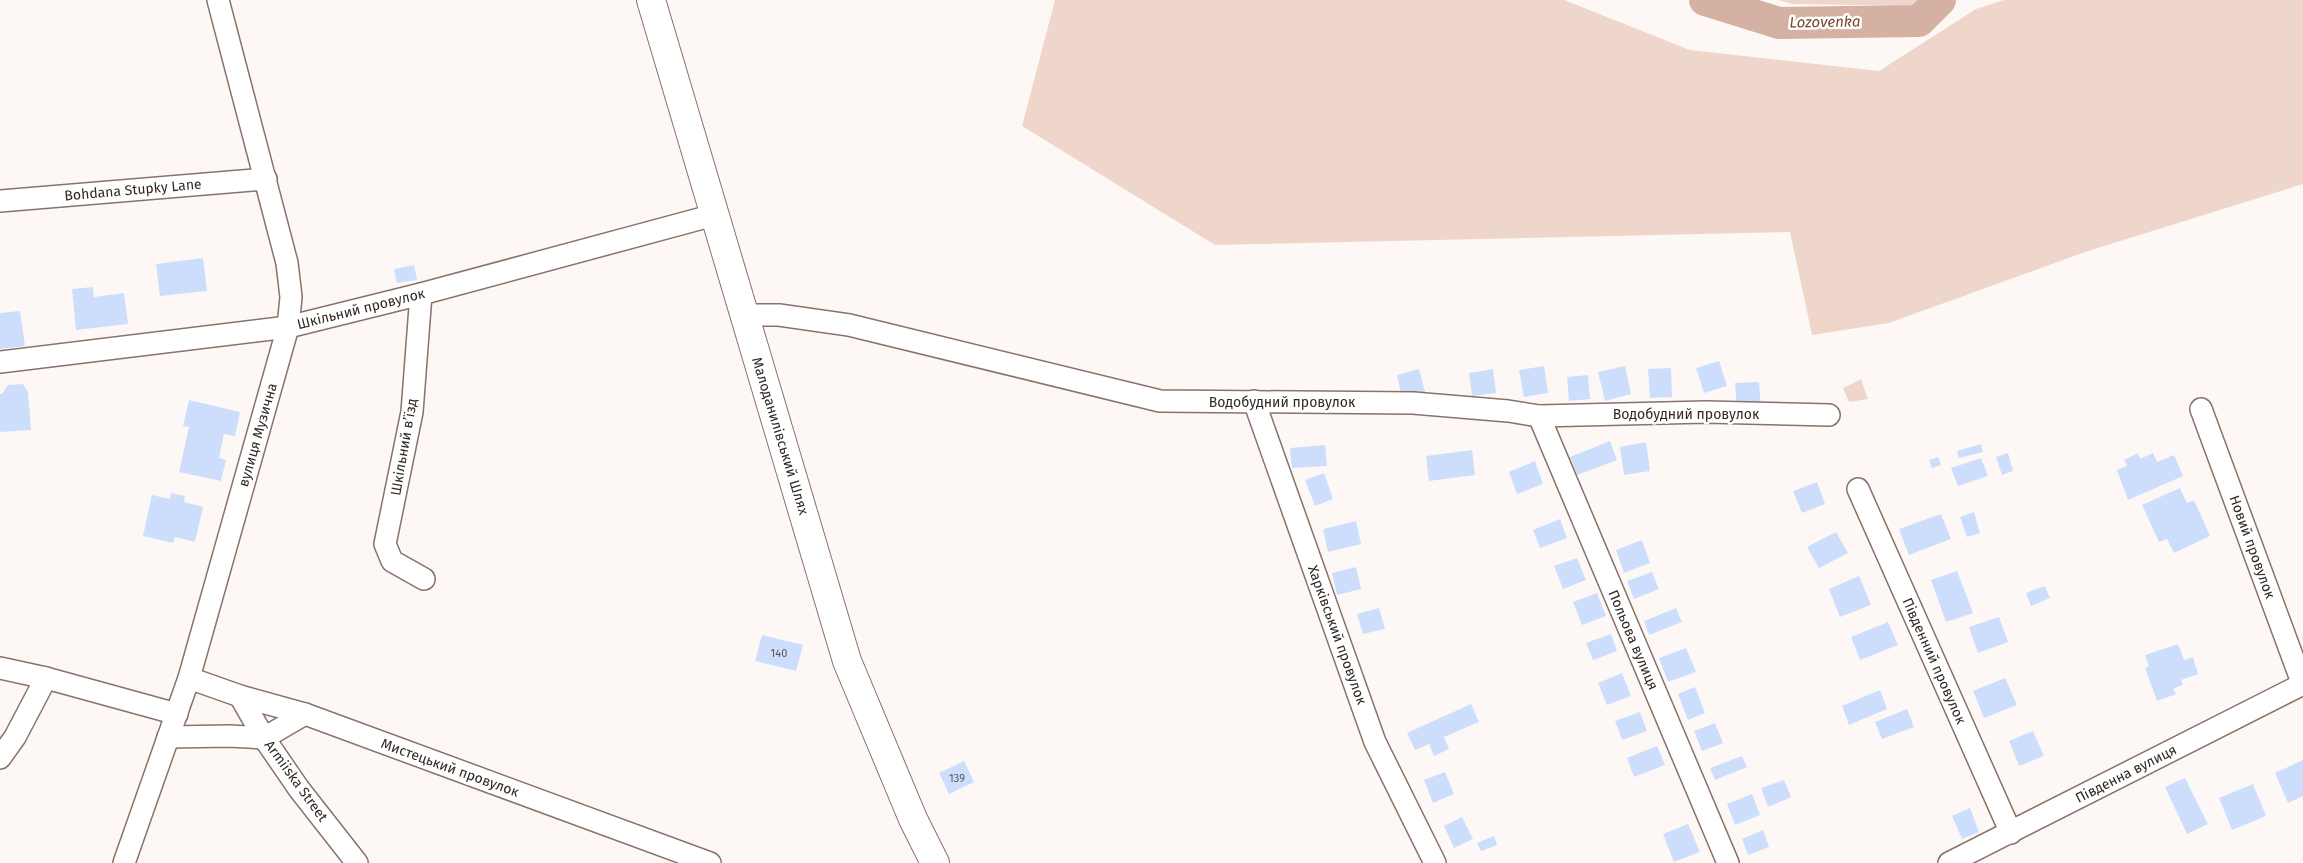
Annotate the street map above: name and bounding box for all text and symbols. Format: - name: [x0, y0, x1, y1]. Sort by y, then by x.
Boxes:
- water label: Lozovenka: [1789, 12, 1861, 32]
- street label: Bohdana Stupky Lane: [64, 176, 202, 204]
- street label: Шкільний провулок: [295, 285, 427, 333]
- street label: Малоданилівський Шлях: [748, 355, 812, 517]
- street label: вулиця Музична: [235, 381, 281, 489]
- street label: Водобудний провулок: [1209, 394, 1356, 411]
- street label: Шкільний в’їзд: [387, 397, 421, 497]
- street label: Водобудний провулок: [1613, 406, 1760, 423]
- street label: Новий провулок: [2225, 493, 2279, 602]
- street label: Харківський провулок: [1304, 563, 1370, 708]
- street label: Польова вулиця: [1604, 588, 1662, 692]
- street label: Південний провулок: [1899, 595, 1970, 727]
- house number: 140: [771, 647, 787, 660]
- street label: Мистецький провулок: [379, 735, 522, 801]
- street label: Armiiska Street: [261, 737, 332, 826]
- street label: Південна вулиця: [2073, 741, 2179, 807]
- house number: 139: [949, 772, 965, 785]

